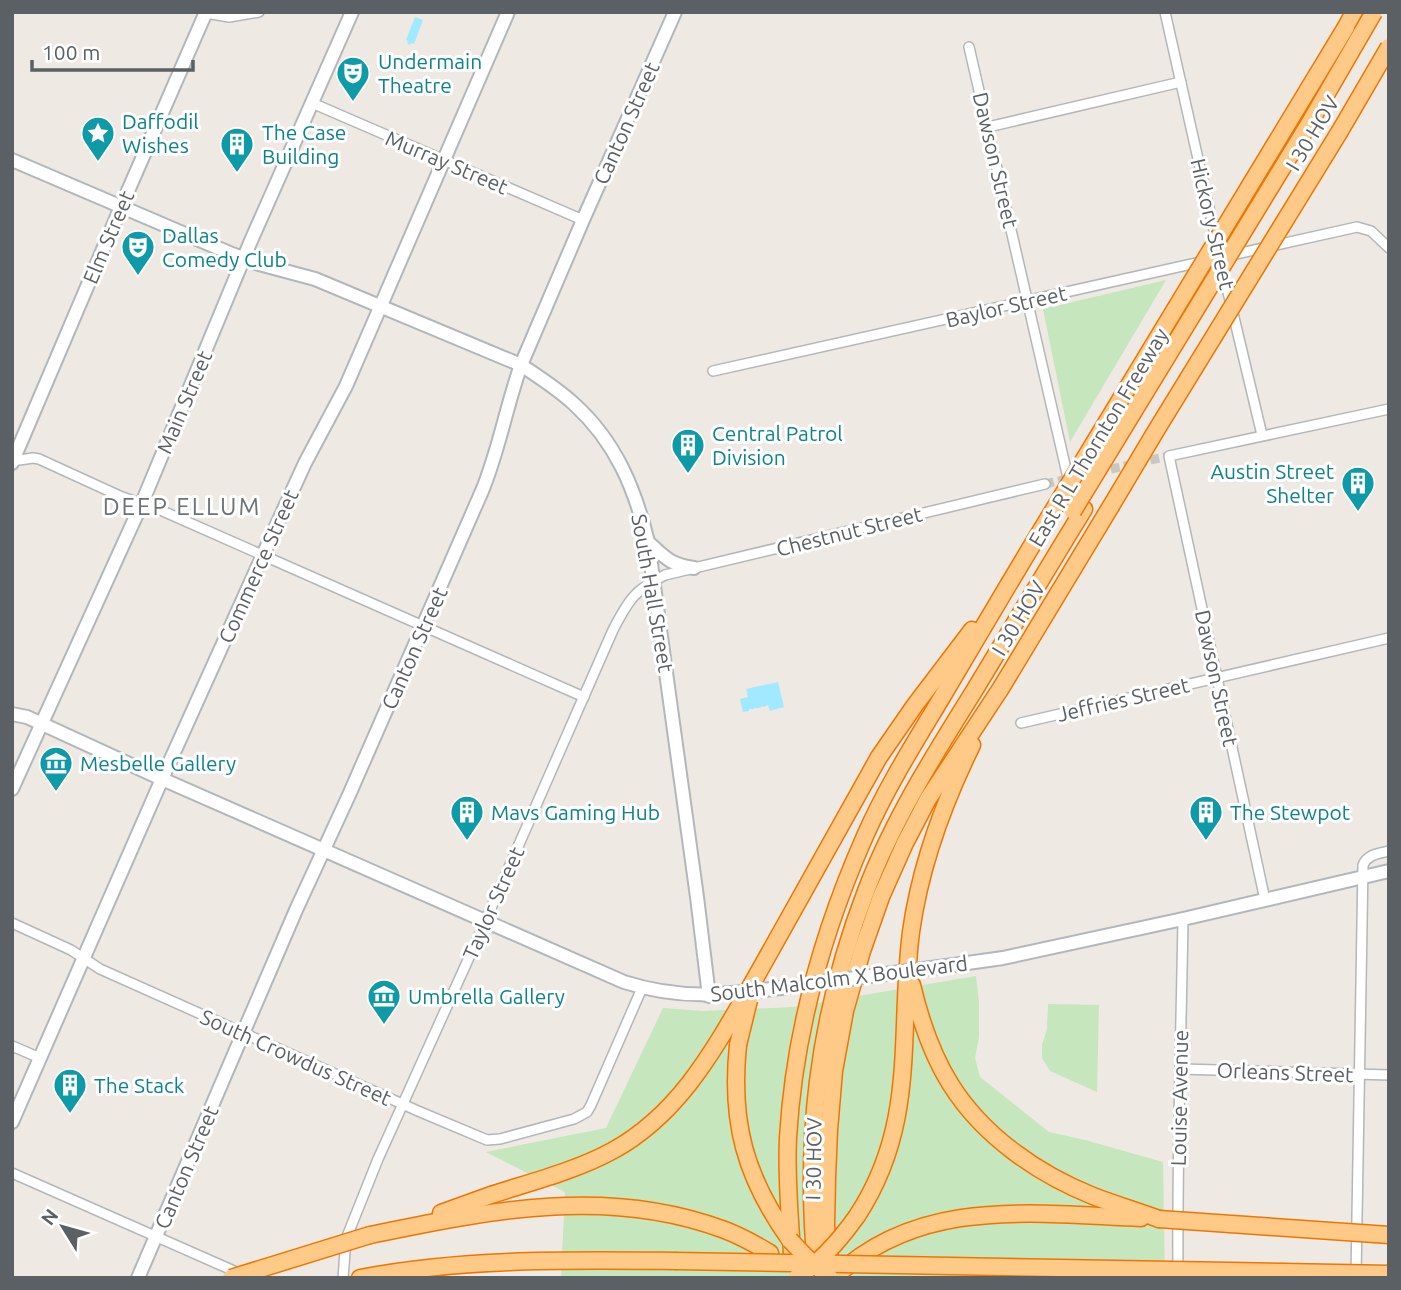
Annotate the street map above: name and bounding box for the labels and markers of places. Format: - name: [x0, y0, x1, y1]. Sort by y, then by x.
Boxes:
- place label: Undermain Theatre: [378, 49, 482, 97]
- theatre icon: Undermain Theatre: [334, 54, 372, 103]
- place label: Daffodil Wishes: [122, 109, 199, 157]
- place icon: Daffodil Wishes: [79, 114, 117, 163]
- place label: The Case Building: [262, 120, 346, 168]
- building icon: The Case Building: [218, 125, 256, 174]
- place label: Dallas Comedy Club: [162, 223, 287, 271]
- theatre icon: Dallas Comedy Club: [119, 228, 157, 277]
- place label: Central Patrol Division: [712, 421, 843, 469]
- building icon: Central Patrol Division: [669, 426, 707, 475]
- place label: Austin Street Shelter: [1210, 459, 1334, 507]
- building icon: Austin Street Shelter: [1339, 464, 1377, 513]
- museum icon: Mesbelle Gallery: [37, 744, 75, 793]
- place label: Mesbelle Gallery: [80, 751, 236, 775]
- building icon: Mavs Gaming Hub: [448, 793, 486, 842]
- building icon: The Stewpot: [1187, 793, 1225, 842]
- place label: Mavs Gaming Hub: [491, 800, 660, 824]
- place label: The Stewpot: [1230, 800, 1350, 824]
- museum icon: Umbrella Gallery: [365, 977, 403, 1026]
- place label: Umbrella Gallery: [408, 984, 565, 1008]
- building icon: The Stack: [51, 1066, 89, 1115]
- place label: The Stack: [94, 1073, 185, 1097]

